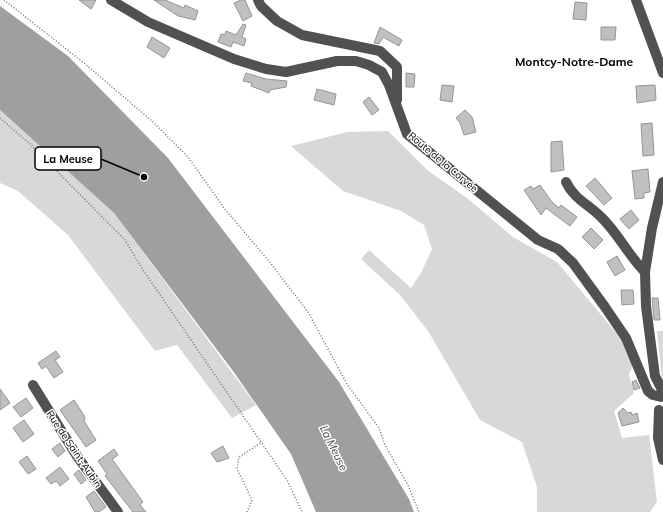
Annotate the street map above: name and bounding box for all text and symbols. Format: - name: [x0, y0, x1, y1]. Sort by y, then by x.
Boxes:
- district label: Montcy-Notre-Dame: [515, 54, 634, 69]
- street label: Route de la Corvée: [405, 129, 481, 195]
- callout: La Meuse: [35, 147, 101, 170]
- text: La Meuse: [43, 152, 93, 166]
- street label: Rue de Saint-Aubin: [43, 408, 105, 490]
- water label: La Meuse: [317, 423, 351, 473]

